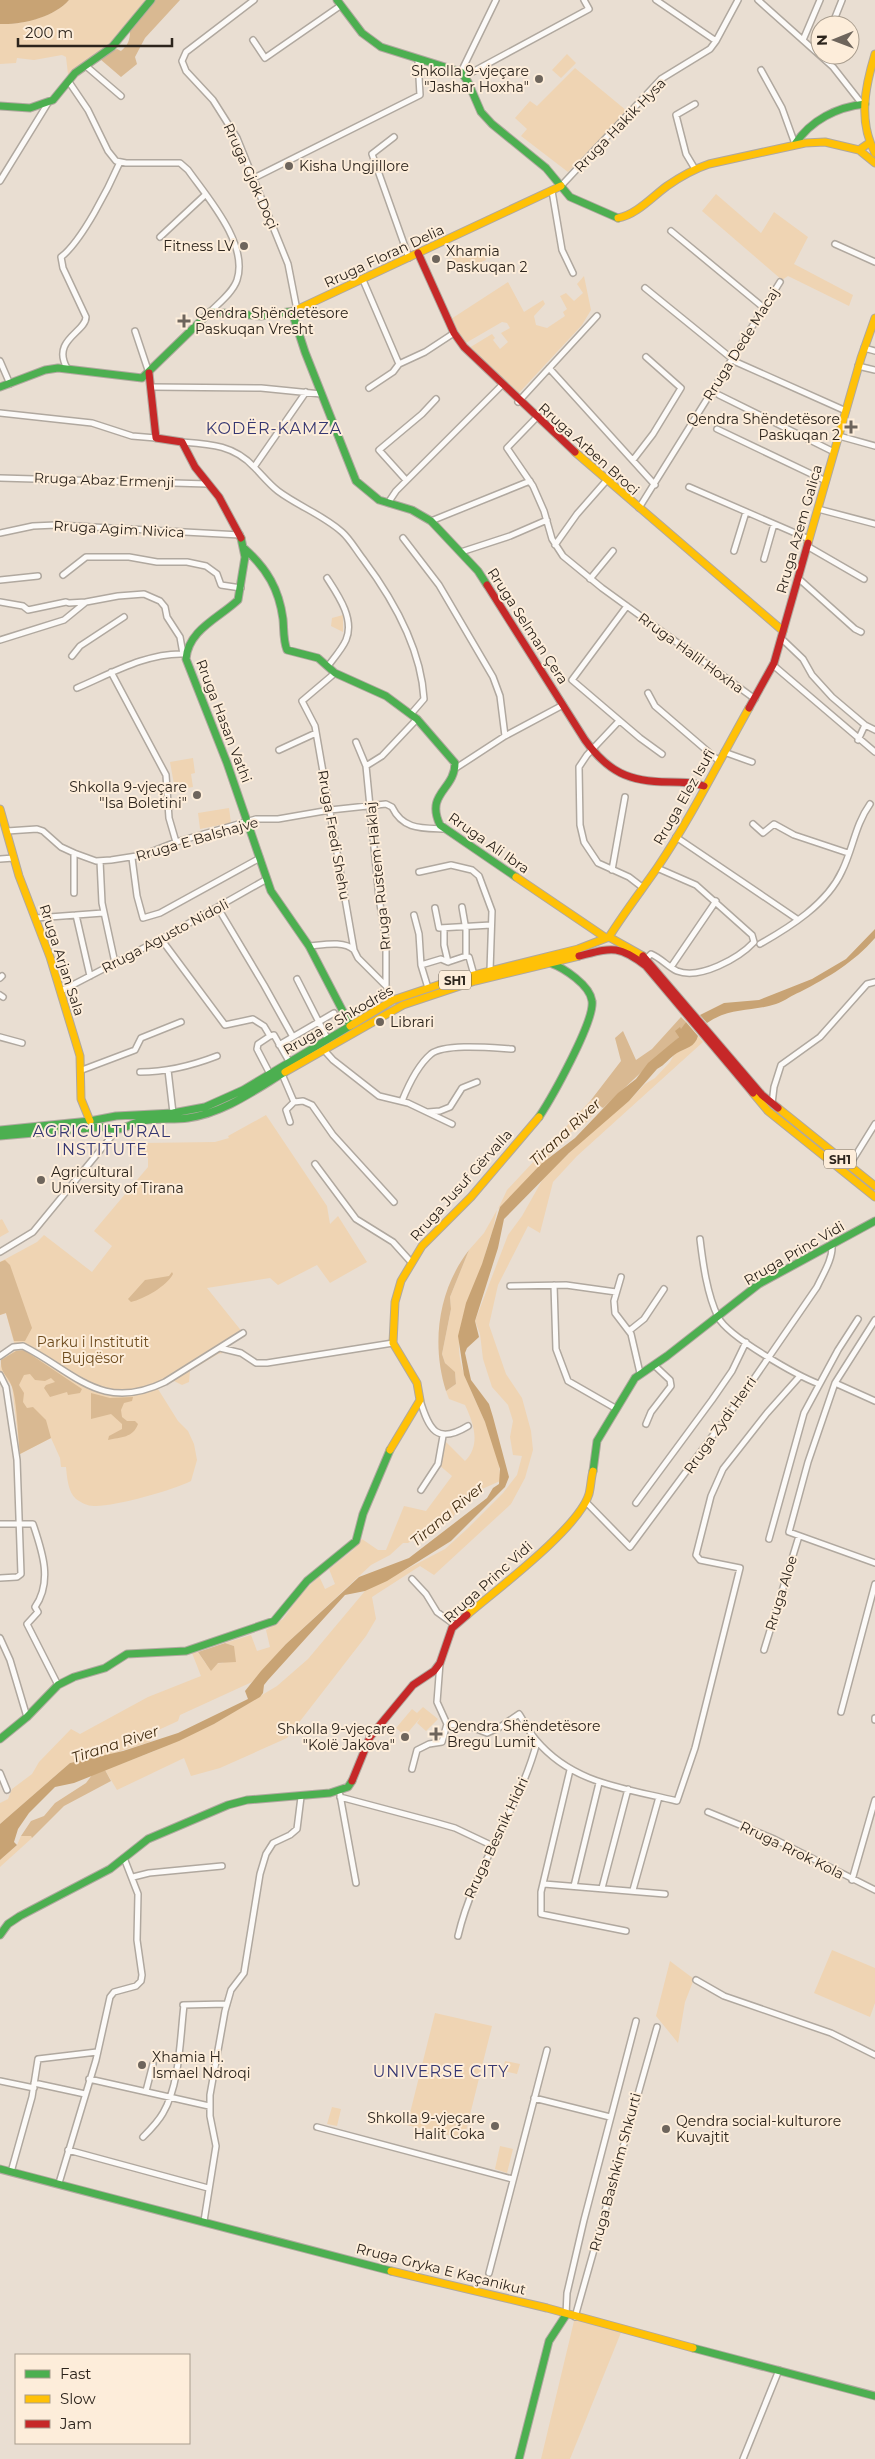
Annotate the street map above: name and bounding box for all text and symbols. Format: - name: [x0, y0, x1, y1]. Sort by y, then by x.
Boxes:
- scale bar: [18, 15, 171, 47]
- north arrow: [810, 15, 860, 65]
- text: 200 m: [25, 23, 73, 42]
- text: N: [813, 34, 831, 46]
- place label: Shkolla 9-vjeçare "Jashar Hoxha": [411, 62, 529, 96]
- marker: Shkolla 9-vjeçare "Jashar Hoxha": [533, 73, 545, 85]
- street label: Rruga Hakik Hysa: [570, 74, 670, 176]
- street label: Rruga Gjok Doçi: [220, 120, 282, 232]
- place label: Kisha Ungjillore: [299, 157, 409, 175]
- marker: Kisha Ungjillore: [283, 160, 295, 172]
- street label: Rruga Floran Delia: [321, 220, 447, 292]
- place label: Fitness LV: [163, 237, 234, 255]
- marker: Fitness LV: [238, 240, 250, 252]
- place label: Xhamia Paskuqan 2: [446, 242, 527, 276]
- marker: Xhamia Paskuqan 2: [430, 253, 442, 265]
- street label: Rruga Dede Macaj: [699, 284, 783, 404]
- place label: Qendra Shëndetësore Paskuqan Vresht: [195, 304, 348, 338]
- marker: Qendra Shëndetësore Paskuqan Vresht: [177, 314, 191, 328]
- street label: Rruga Arben Broci: [535, 399, 643, 499]
- place label: Qendra Shëndetësore Paskuqan 2: [687, 410, 840, 444]
- district label: KODËR-KAMZA: [206, 418, 342, 438]
- marker: Qendra Shëndetësore Paskuqan 2: [844, 420, 858, 434]
- street label: Rruga Azem Galica: [772, 462, 826, 596]
- street label: Rruga Abaz Ermenji: [33, 469, 175, 491]
- street label: Rruga Agim Nivica: [53, 517, 185, 541]
- street label: Rruga Selman Çera: [484, 564, 572, 688]
- street label: Rruga Halil Hoxha: [635, 609, 747, 697]
- street label: Rruga Hasan Vathi: [192, 657, 256, 785]
- street label: Rruga Elez Isufi: [649, 746, 719, 848]
- street label: Rruga Fredi Shehu: [314, 769, 354, 901]
- place label: Shkolla 9-vjeçare "Isa Boletini": [69, 778, 187, 812]
- marker: Shkolla 9-vjeçare "Isa Boletini": [191, 789, 203, 801]
- street label: Rruga Rustem Haklaj: [361, 801, 395, 951]
- street label: Rruga Ali Ibra: [445, 808, 533, 878]
- street label: Rruga E Balshajve: [134, 813, 260, 865]
- street label: Rruga Agusto Nidoli: [98, 895, 232, 977]
- street label: Rruga Arjan Sala: [35, 902, 89, 1018]
- road number: SH1: [439, 970, 471, 990]
- street label: Rruga e Shkodrës: [280, 981, 396, 1059]
- place label: Librari: [390, 1013, 434, 1031]
- marker: Librari: [374, 1016, 386, 1028]
- water label: Tirana River: [525, 1093, 605, 1170]
- district label: AGRICULTURAL INSTITUTE: [33, 1122, 171, 1159]
- street label: Rruga Jusuf Gërvalla: [406, 1125, 516, 1245]
- road number: SH1: [824, 1150, 856, 1168]
- place label: Agricultural University of Tirana: [51, 1163, 184, 1197]
- marker: Agricultural University of Tirana: [35, 1174, 47, 1186]
- street label: Rruga Princ Vidi: [740, 1217, 848, 1289]
- park label: Parku i Institutit Bujqësor: [37, 1333, 149, 1367]
- street label: Rruga Zydi Herri: [680, 1373, 760, 1477]
- water label: Tirana River: [406, 1477, 489, 1550]
- street label: Rruga Princ Vidi: [440, 1537, 536, 1627]
- street label: Rruga Aloe: [761, 1553, 801, 1633]
- place label: Qendra Shëndetësore Bregu Lumit: [447, 1717, 600, 1751]
- place label: Shkolla 9-vjeçare "Kolë Jakova": [277, 1720, 395, 1754]
- water label: Tirana River: [69, 1721, 162, 1767]
- marker: Qendra Shëndetësore Bregu Lumit: [429, 1727, 443, 1741]
- marker: Shkolla 9-vjeçare "Kolë Jakova": [399, 1731, 411, 1743]
- street label: Rruga Besnik Hidri: [460, 1775, 532, 1901]
- street label: Rruga Rrok Kola: [737, 1817, 847, 1883]
- place label: Xhamia H. Ismael Ndroqi: [152, 2048, 250, 2082]
- marker: Xhamia H. Ismael Ndroqi: [136, 2059, 148, 2071]
- district label: UNIVERSE CITY: [373, 2062, 509, 2081]
- street label: Rruga Bashkim Shkurti: [585, 2091, 645, 2253]
- place label: Shkolla 9-vjeçare Halit Coka: [367, 2109, 485, 2143]
- place label: Qendra social-kulturore Kuvajtit: [676, 2112, 841, 2146]
- marker: Shkolla 9-vjeçare Halit Coka: [489, 2120, 501, 2132]
- marker: Qendra social-kulturore Kuvajtit: [660, 2123, 672, 2135]
- street label: Rruga Gryka E Kaçanikut: [354, 2239, 528, 2299]
- legend: [15, 2354, 190, 2444]
- text: Fast: [60, 2364, 91, 2383]
- text: Slow: [60, 2389, 96, 2408]
- text: Jam: [59, 2414, 92, 2433]

